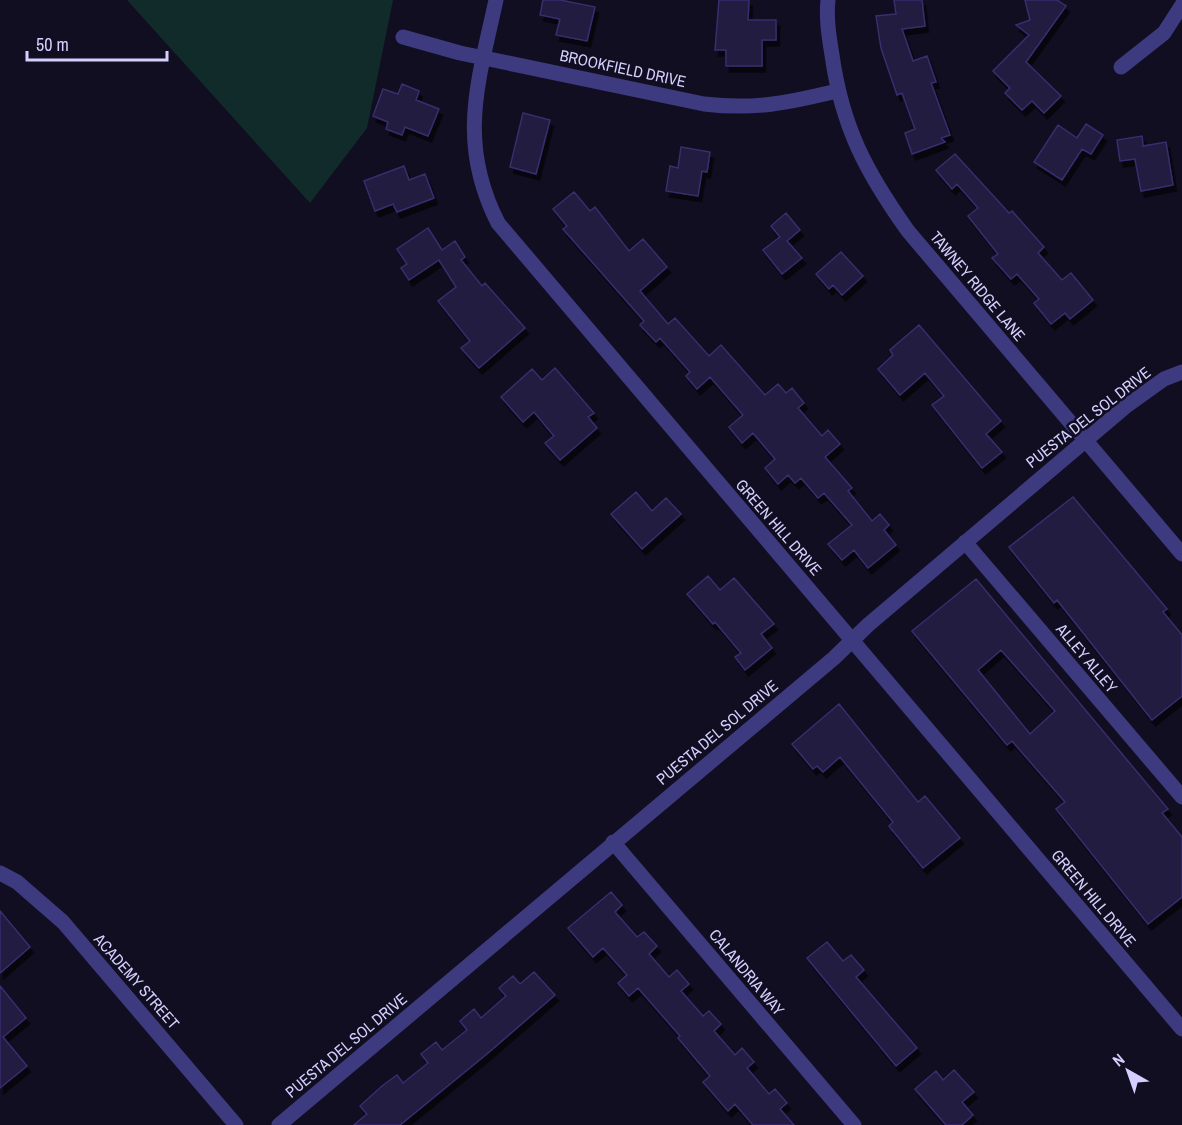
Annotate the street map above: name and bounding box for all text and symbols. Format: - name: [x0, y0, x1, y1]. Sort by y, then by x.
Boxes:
- scale bar: [27, 24, 166, 62]
- text: 50 m: [36, 32, 69, 57]
- street label: BROOKFIELD DRIVE: [558, 44, 688, 92]
- street label: TAWNEY RIDGE LANE: [925, 226, 1031, 346]
- street label: PUESTA DEL SOL DRIVE: [1021, 361, 1155, 473]
- street label: GREEN HILL DRIVE: [731, 474, 827, 580]
- street label: ALLEY ALLEY: [1051, 618, 1123, 698]
- street label: PUESTA DEL SOL DRIVE: [651, 675, 783, 789]
- street label: GREEN HILL DRIVE: [1047, 844, 1141, 952]
- street label: CALANDRIA WAY: [704, 924, 790, 1020]
- street label: ACADEMY STREET: [89, 928, 185, 1034]
- street label: PUESTA DEL SOL DRIVE: [280, 988, 412, 1102]
- north arrow: [1098, 1041, 1158, 1101]
- text: N: [1108, 1048, 1129, 1071]

